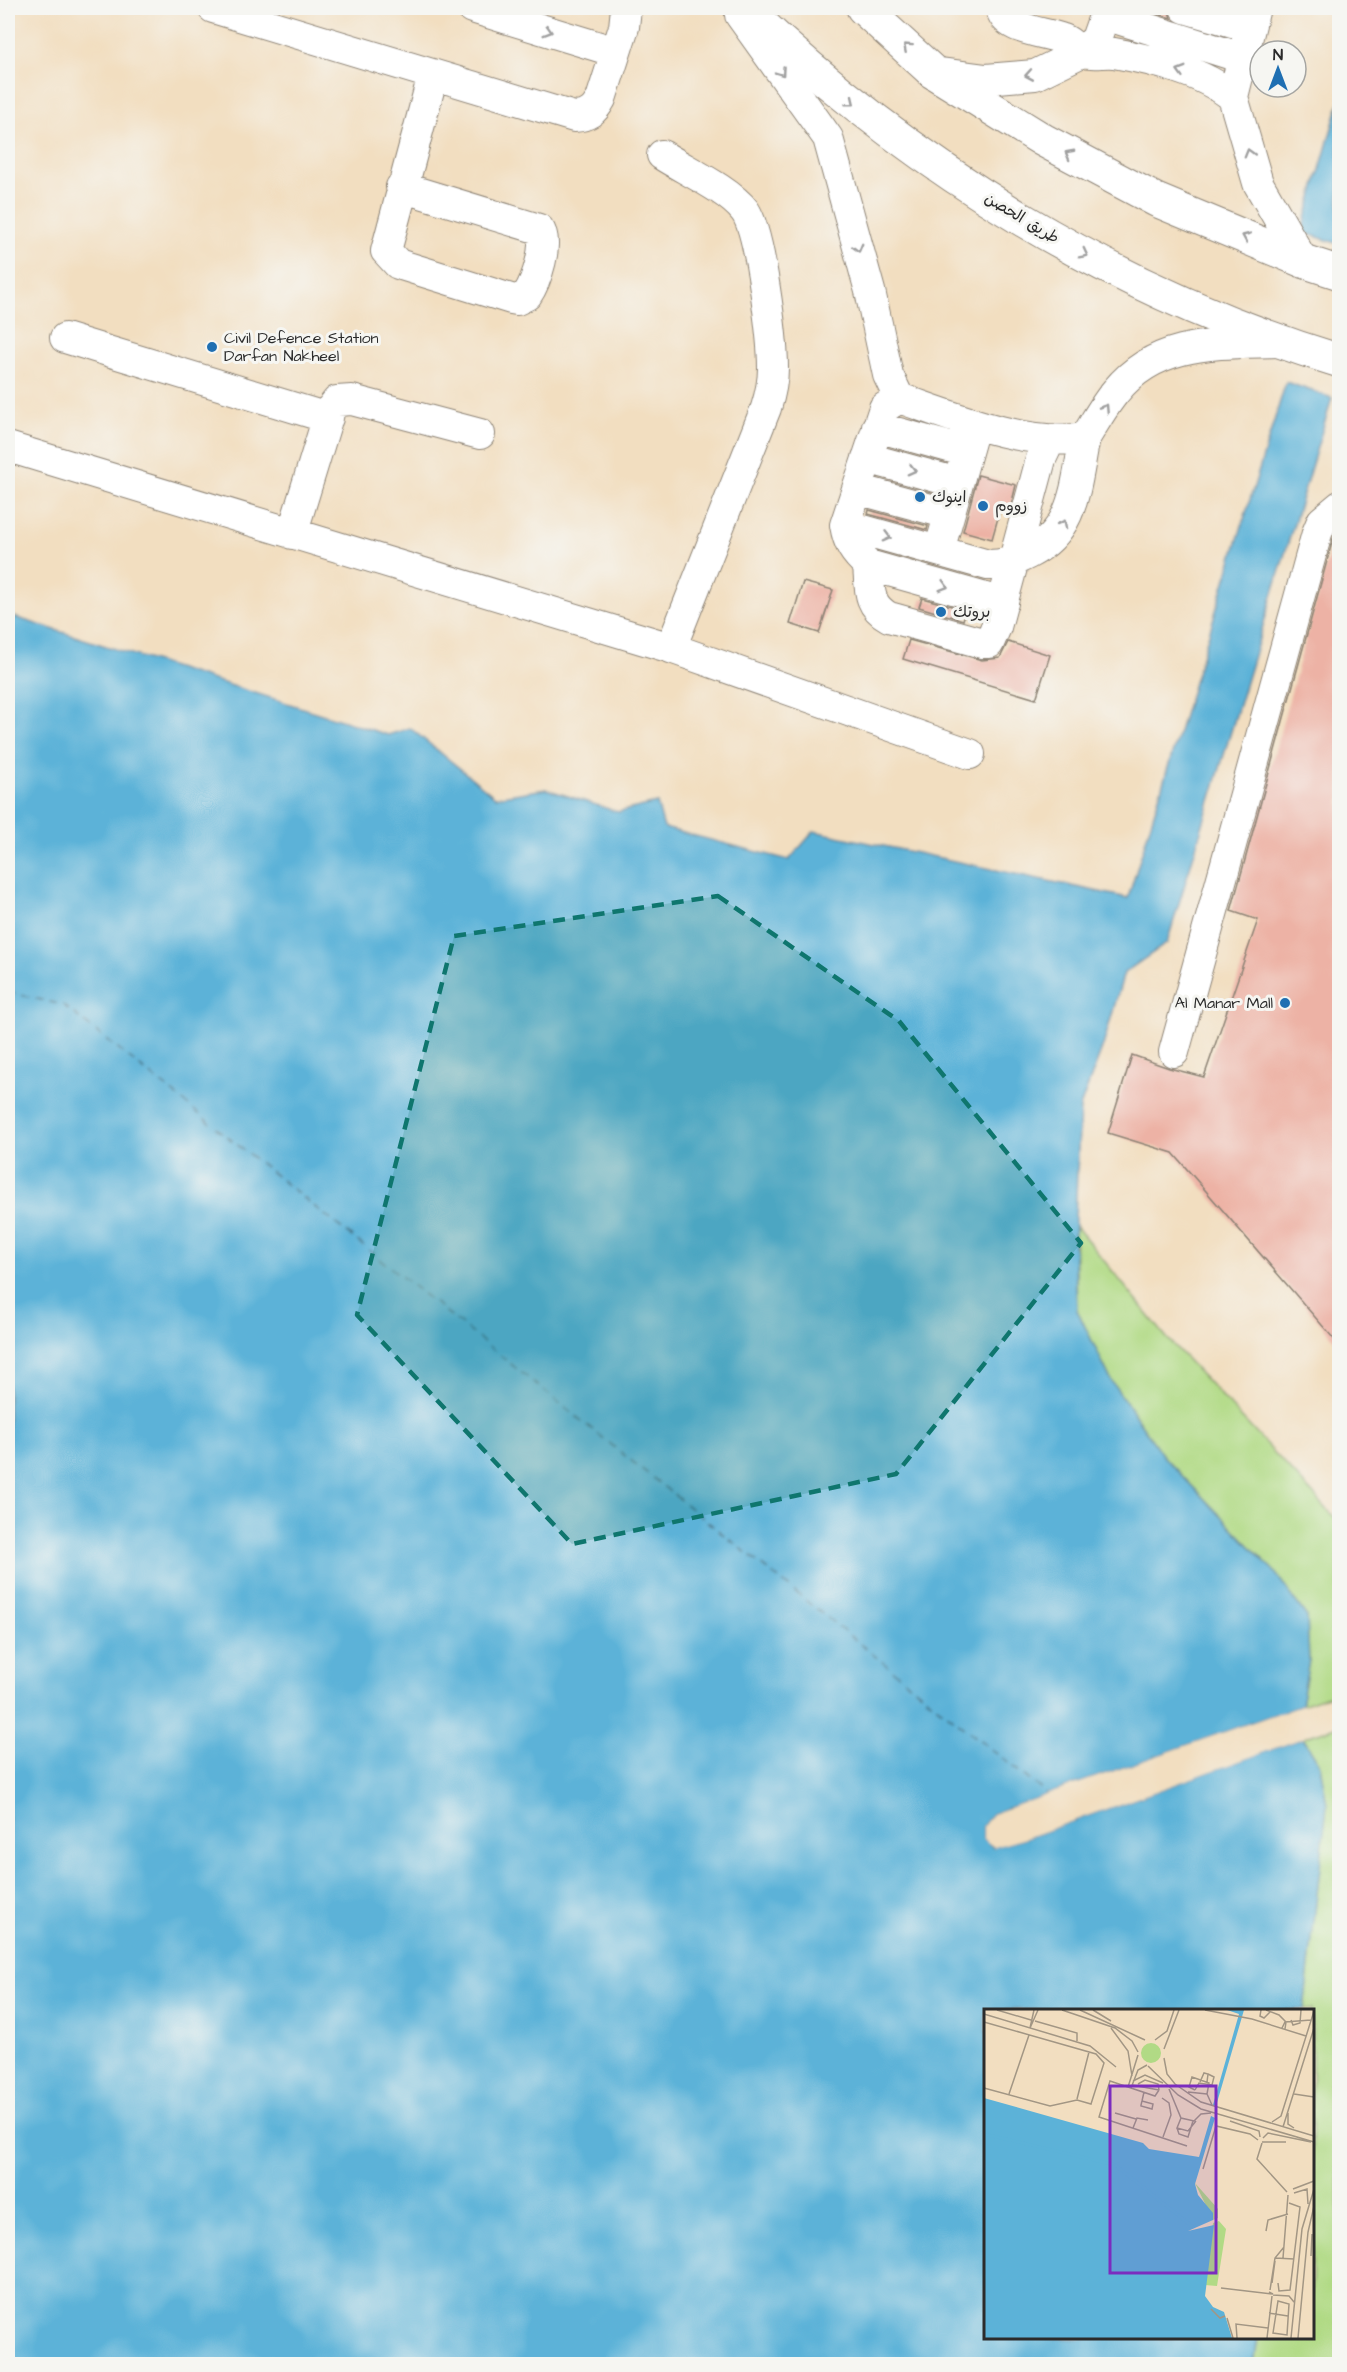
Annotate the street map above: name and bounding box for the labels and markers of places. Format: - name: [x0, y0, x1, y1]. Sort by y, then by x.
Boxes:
- place label: Civil Defence Station Darfan Nakheel: [224, 327, 379, 367]
- marker: Civil Defence Station Darfan Nakheel: [205, 340, 219, 354]
- place label: اينوك: [932, 486, 966, 508]
- marker: اينوك: [913, 490, 927, 504]
- place label: زووم: [995, 495, 1027, 518]
- marker: زووم: [976, 499, 990, 513]
- place label: بروتك: [953, 601, 990, 623]
- marker: بروتك: [934, 605, 948, 619]
- place label: Al Manar Mall: [1175, 992, 1273, 1014]
- marker: Al Manar Mall: [1278, 996, 1292, 1010]

